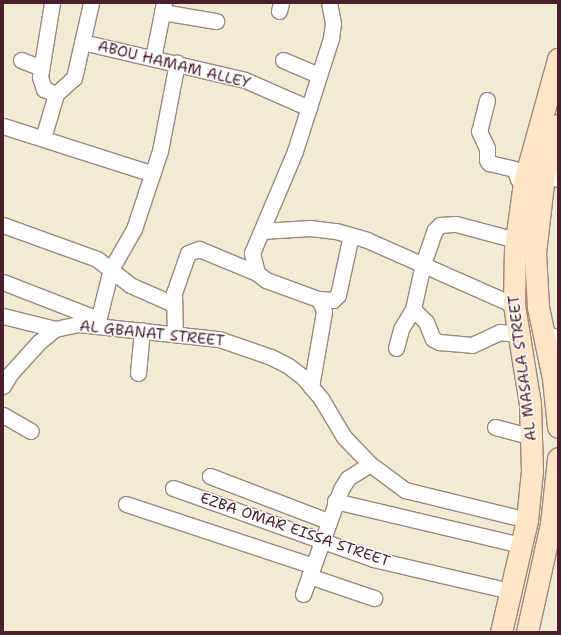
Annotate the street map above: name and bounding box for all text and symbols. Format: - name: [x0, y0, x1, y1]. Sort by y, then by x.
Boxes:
- street label: ABOU HAMAM ALLEY: [96, 37, 252, 93]
- street label: AL MASALA STREET: [505, 294, 541, 442]
- street label: AL GBANAT STREET: [79, 317, 225, 351]
- street label: EZBA OMAR EISSA STREET: [198, 489, 392, 571]

